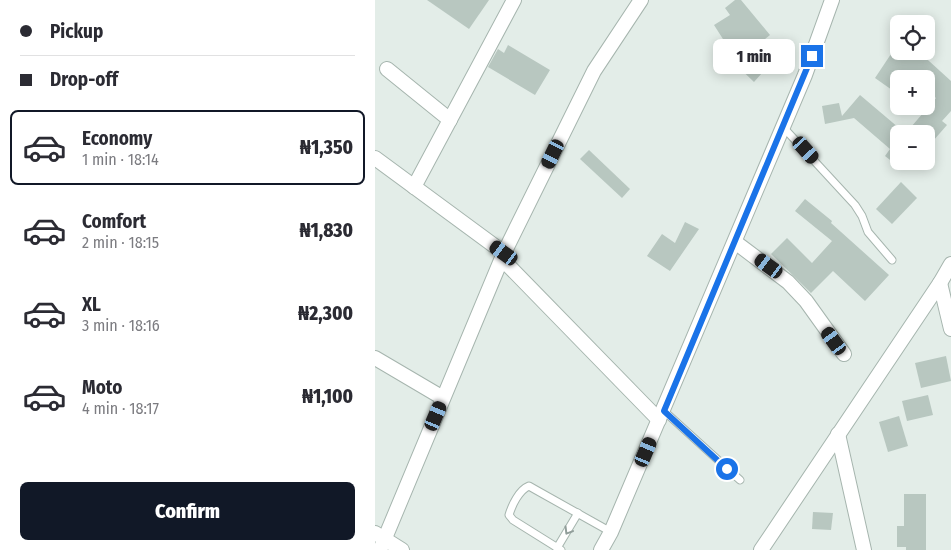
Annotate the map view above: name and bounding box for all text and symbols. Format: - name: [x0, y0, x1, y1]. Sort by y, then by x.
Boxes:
- map controls: [890, 15, 935, 170]
- button: locate: [890, 15, 935, 60]
- text: Pickup: [50, 20, 103, 43]
- callout: 1 min: [712, 38, 795, 74]
- route end: [801, 45, 823, 67]
- text: 1 min: [737, 47, 771, 66]
- text: Drop-off: [50, 68, 118, 91]
- button: +: [890, 70, 935, 115]
- icon: car: [22, 125, 67, 170]
- button: −: [890, 125, 935, 170]
- text: Economy: [82, 127, 152, 150]
- car: [790, 134, 821, 166]
- text: ₦1,350: [300, 136, 353, 159]
- car: [539, 137, 566, 171]
- text: 1 min · 18:14: [82, 150, 159, 169]
- icon: car: [22, 208, 67, 253]
- text: Comfort: [82, 210, 146, 233]
- text: ₦1,830: [299, 219, 353, 242]
- text: 2 min · 18:15: [82, 233, 159, 252]
- car: [487, 238, 520, 268]
- car: [752, 251, 785, 281]
- icon: car: [22, 291, 67, 336]
- text: XL: [82, 293, 101, 316]
- text: ₦2,300: [298, 302, 353, 325]
- text: 3 min · 18:16: [82, 316, 160, 335]
- car: [819, 324, 848, 358]
- icon: car: [22, 374, 67, 419]
- text: Moto: [82, 376, 122, 399]
- text: ₦1,100: [302, 385, 353, 408]
- text: 4 min · 18:17: [82, 399, 159, 418]
- car: [423, 399, 448, 433]
- car: [633, 435, 658, 469]
- route start: [716, 458, 738, 480]
- button: Confirm: [20, 482, 355, 540]
- one-way arrow: [564, 525, 574, 534]

